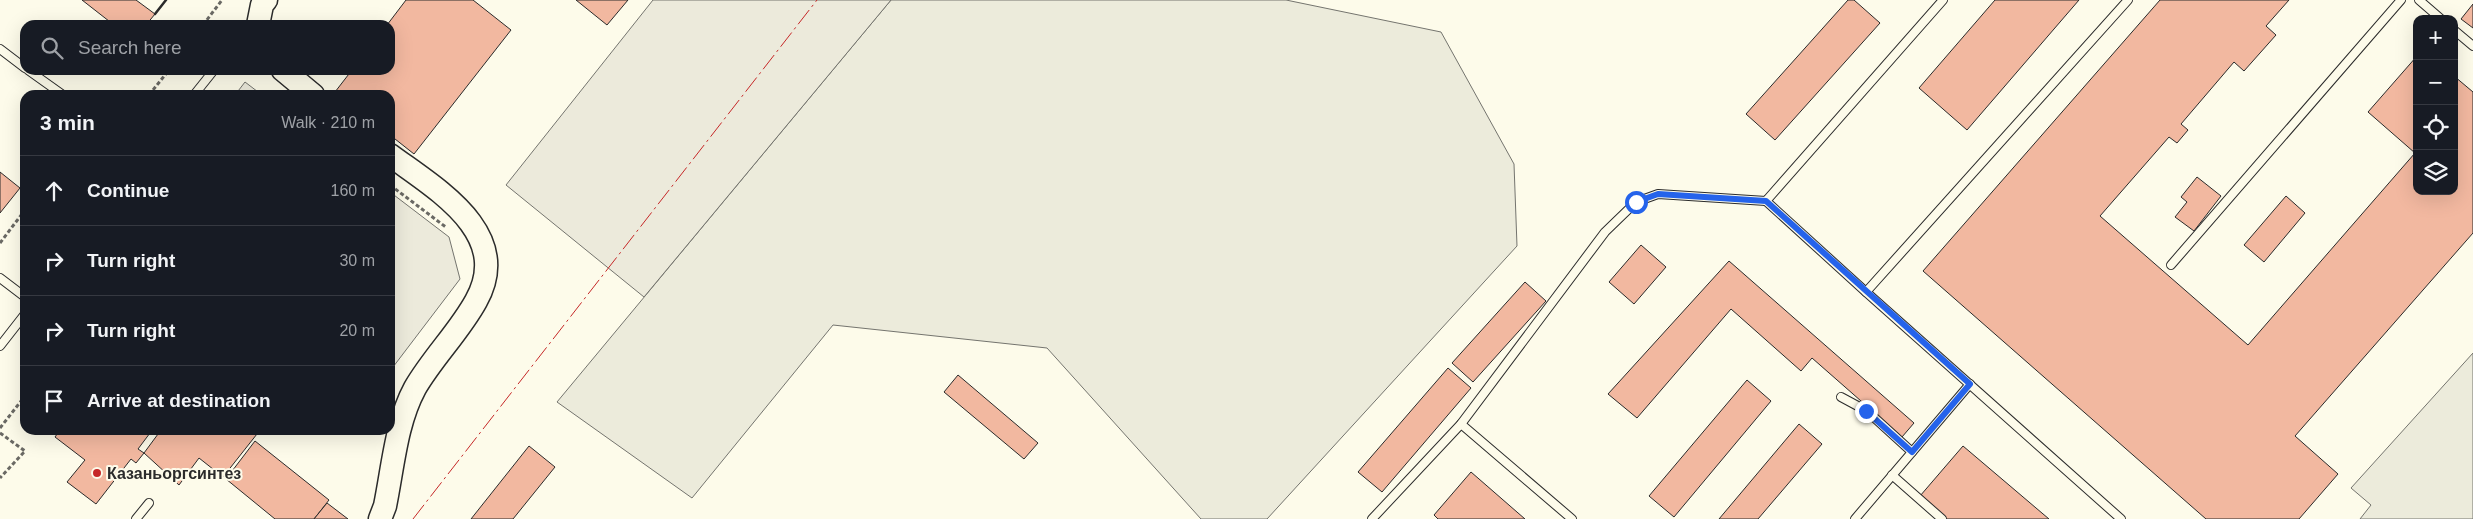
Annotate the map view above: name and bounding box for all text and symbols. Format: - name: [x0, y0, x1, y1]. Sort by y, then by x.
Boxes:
- map controls: [2413, 15, 2458, 195]
- button: +: [2413, 15, 2458, 60]
- search box: [20, 20, 395, 75]
- icon: search: [38, 34, 66, 62]
- text: Search here: [78, 37, 182, 58]
- button: −: [2413, 60, 2458, 105]
- button: locate: [2413, 105, 2458, 150]
- text: 3 min: [40, 111, 95, 134]
- text: Walk · 210 m: [281, 114, 375, 131]
- button: layers: [2413, 150, 2458, 195]
- icon: ahead: [40, 177, 68, 205]
- text: Continue: [87, 180, 169, 201]
- text: 160 m: [331, 182, 375, 199]
- route start: [1625, 191, 1648, 214]
- icon: right: [40, 247, 68, 275]
- text: Turn right: [87, 250, 175, 271]
- text: 30 m: [339, 252, 375, 269]
- icon: right: [40, 317, 68, 345]
- text: Turn right: [87, 320, 175, 341]
- text: 20 m: [339, 322, 375, 339]
- icon: arrive: [40, 387, 68, 415]
- text: Arrive at destination: [87, 390, 271, 411]
- route end: [1855, 400, 1878, 423]
- place label: Казаньоргсинтез: [107, 465, 241, 482]
- marker: Казаньоргсинтез: [91, 467, 103, 479]

